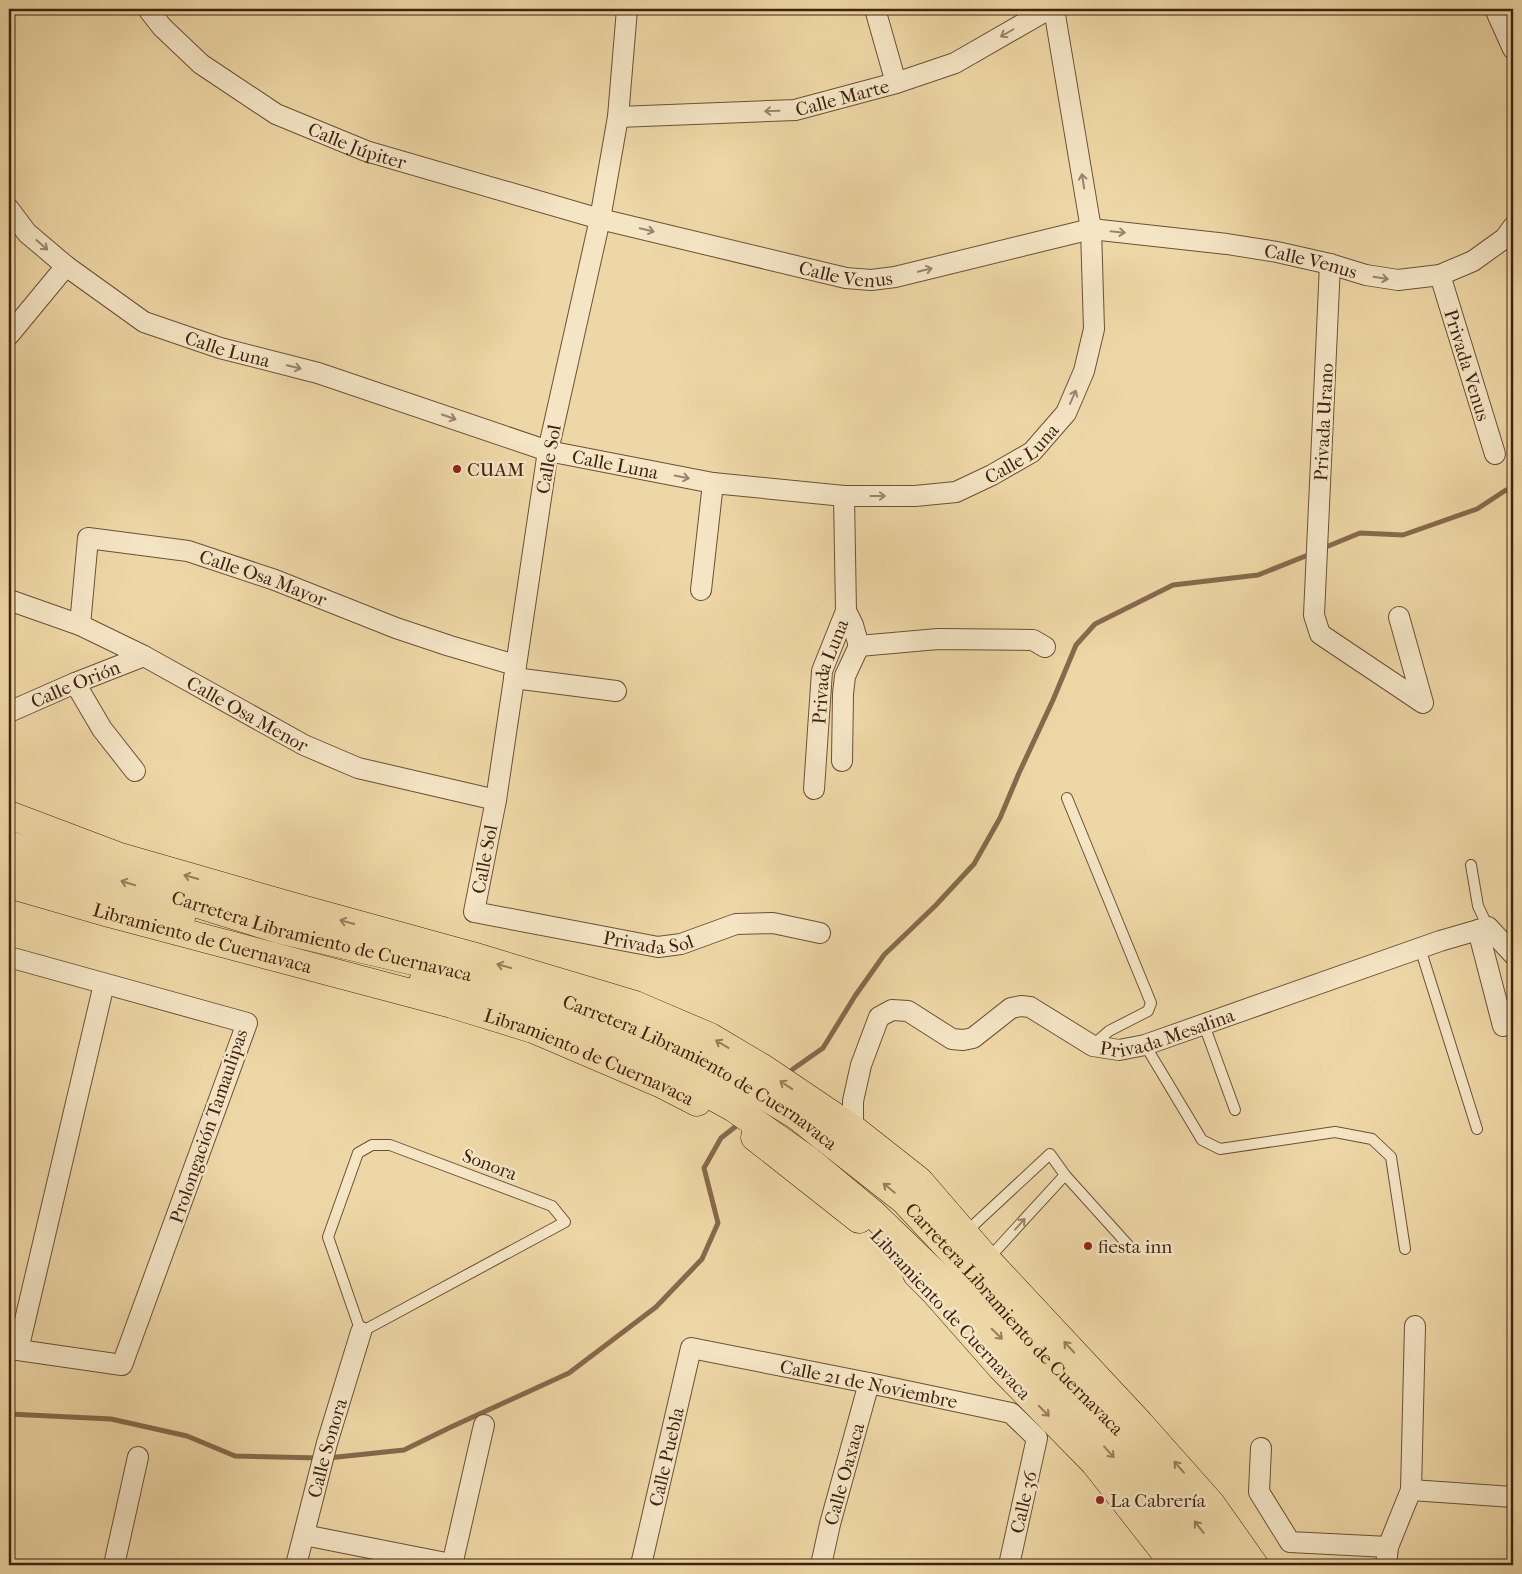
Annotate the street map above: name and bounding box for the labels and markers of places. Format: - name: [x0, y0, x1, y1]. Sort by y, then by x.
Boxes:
- place label: CUAM: [467, 459, 524, 481]
- marker: CUAM: [451, 463, 463, 475]
- place label: fiesta inn: [1098, 1236, 1172, 1258]
- marker: fiesta inn: [1082, 1240, 1094, 1252]
- place label: La Cabrería: [1110, 1490, 1206, 1512]
- marker: La Cabrería: [1094, 1494, 1106, 1506]

